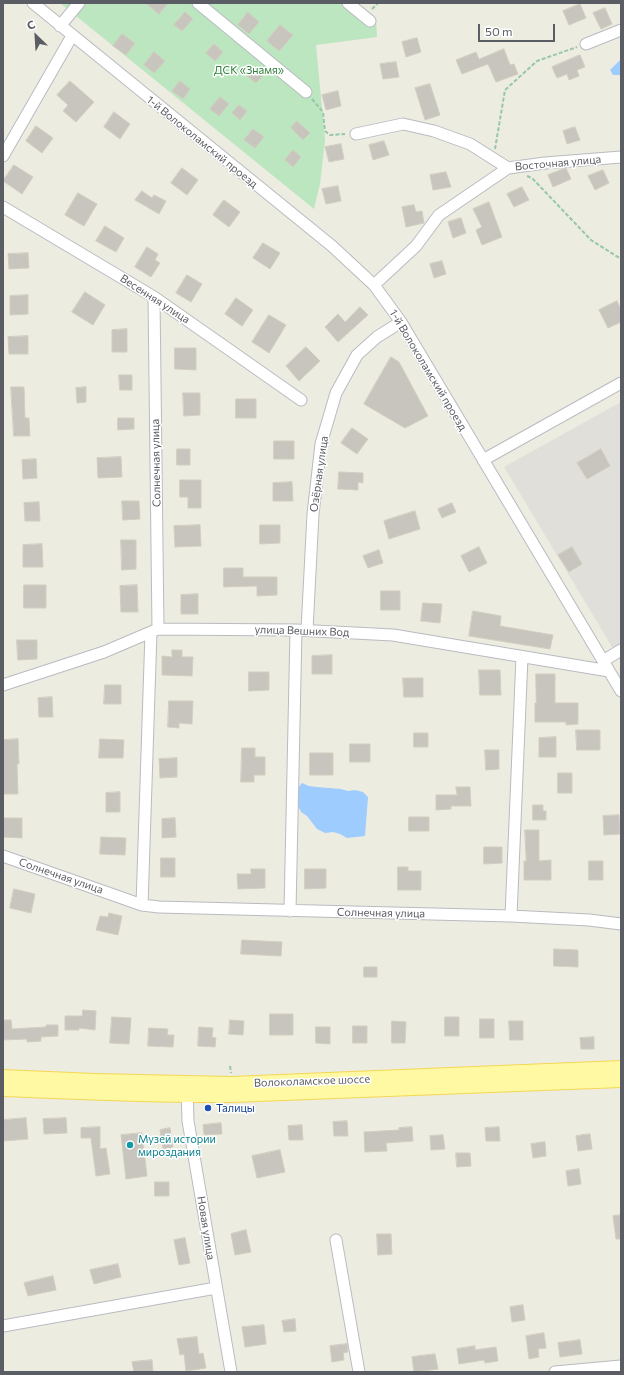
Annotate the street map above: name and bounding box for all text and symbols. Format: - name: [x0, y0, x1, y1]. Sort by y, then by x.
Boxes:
- north arrow: [16, 16, 56, 56]
- scale bar: [480, 16, 557, 42]
- text: С: [25, 17, 37, 32]
- text: 50 m: [485, 24, 513, 38]
- park label: ДСК «Знамя»: [214, 63, 284, 77]
- street label: 1-й Волоколамский проезд: [144, 93, 260, 191]
- street label: Восточная улица: [514, 153, 602, 173]
- street label: Весенняя улица: [118, 272, 192, 326]
- street label: 1-й Волоколамский проезд: [387, 307, 469, 433]
- street label: Солнечная улица: [149, 419, 163, 507]
- street label: Озёрная улица: [307, 435, 331, 513]
- street label: улица Вешних Вод: [254, 623, 350, 639]
- street label: Солнечная улица: [17, 855, 105, 897]
- street label: Солнечная улица: [337, 906, 425, 920]
- street label: Волоколамское шоссе: [254, 1072, 370, 1090]
- place label: Талицы: [216, 1101, 255, 1115]
- marker: Талицы: [203, 1103, 213, 1113]
- place label: Музей истории мироздания: [138, 1132, 216, 1158]
- marker: Музей истории мироздания: [125, 1140, 135, 1150]
- street label: Новая улица: [194, 1195, 218, 1261]

